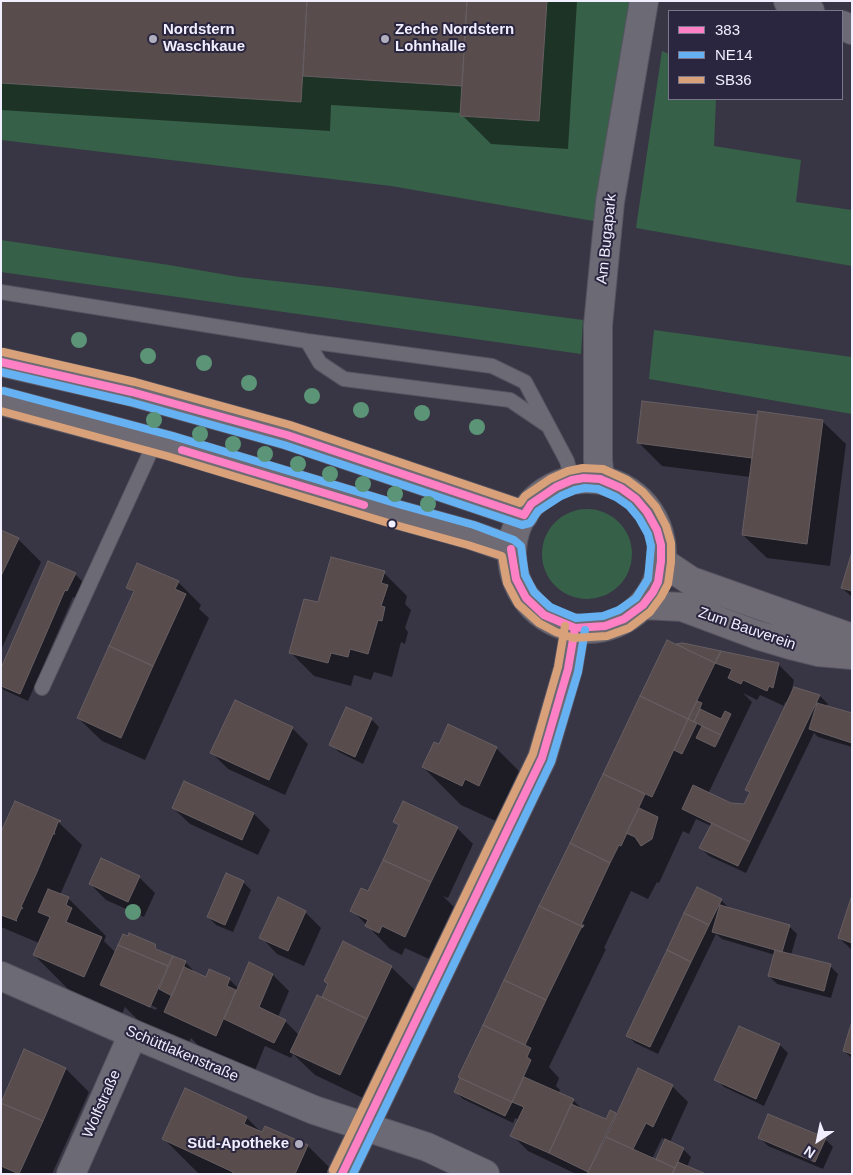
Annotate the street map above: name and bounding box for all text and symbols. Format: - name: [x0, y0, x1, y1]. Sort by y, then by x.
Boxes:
- legend: [668, 10, 843, 100]
- place label: Nordstern Waschkaue: [163, 21, 245, 56]
- place label: Zeche Nordstern Lohnhalle: [395, 21, 514, 56]
- text: 383: [715, 21, 740, 38]
- marker: Nordstern Waschkaue: [147, 33, 159, 45]
- marker: Zeche Nordstern Lohnhalle: [379, 33, 391, 45]
- text: NE14: [715, 46, 753, 63]
- text: SB36: [715, 71, 752, 88]
- street label: Am Bugapark: [593, 193, 621, 285]
- unlabelled marker: [387, 519, 397, 529]
- street label: Zum Bauverein: [696, 604, 798, 654]
- street label: Schüttlakenstraße: [123, 1022, 241, 1086]
- street label: Wolfstraße: [79, 1067, 125, 1141]
- north arrow: [793, 1115, 843, 1165]
- place label: Süd-Apotheke: [187, 1135, 289, 1153]
- marker: Süd-Apotheke: [293, 1138, 305, 1150]
- text: N: [801, 1143, 818, 1162]

